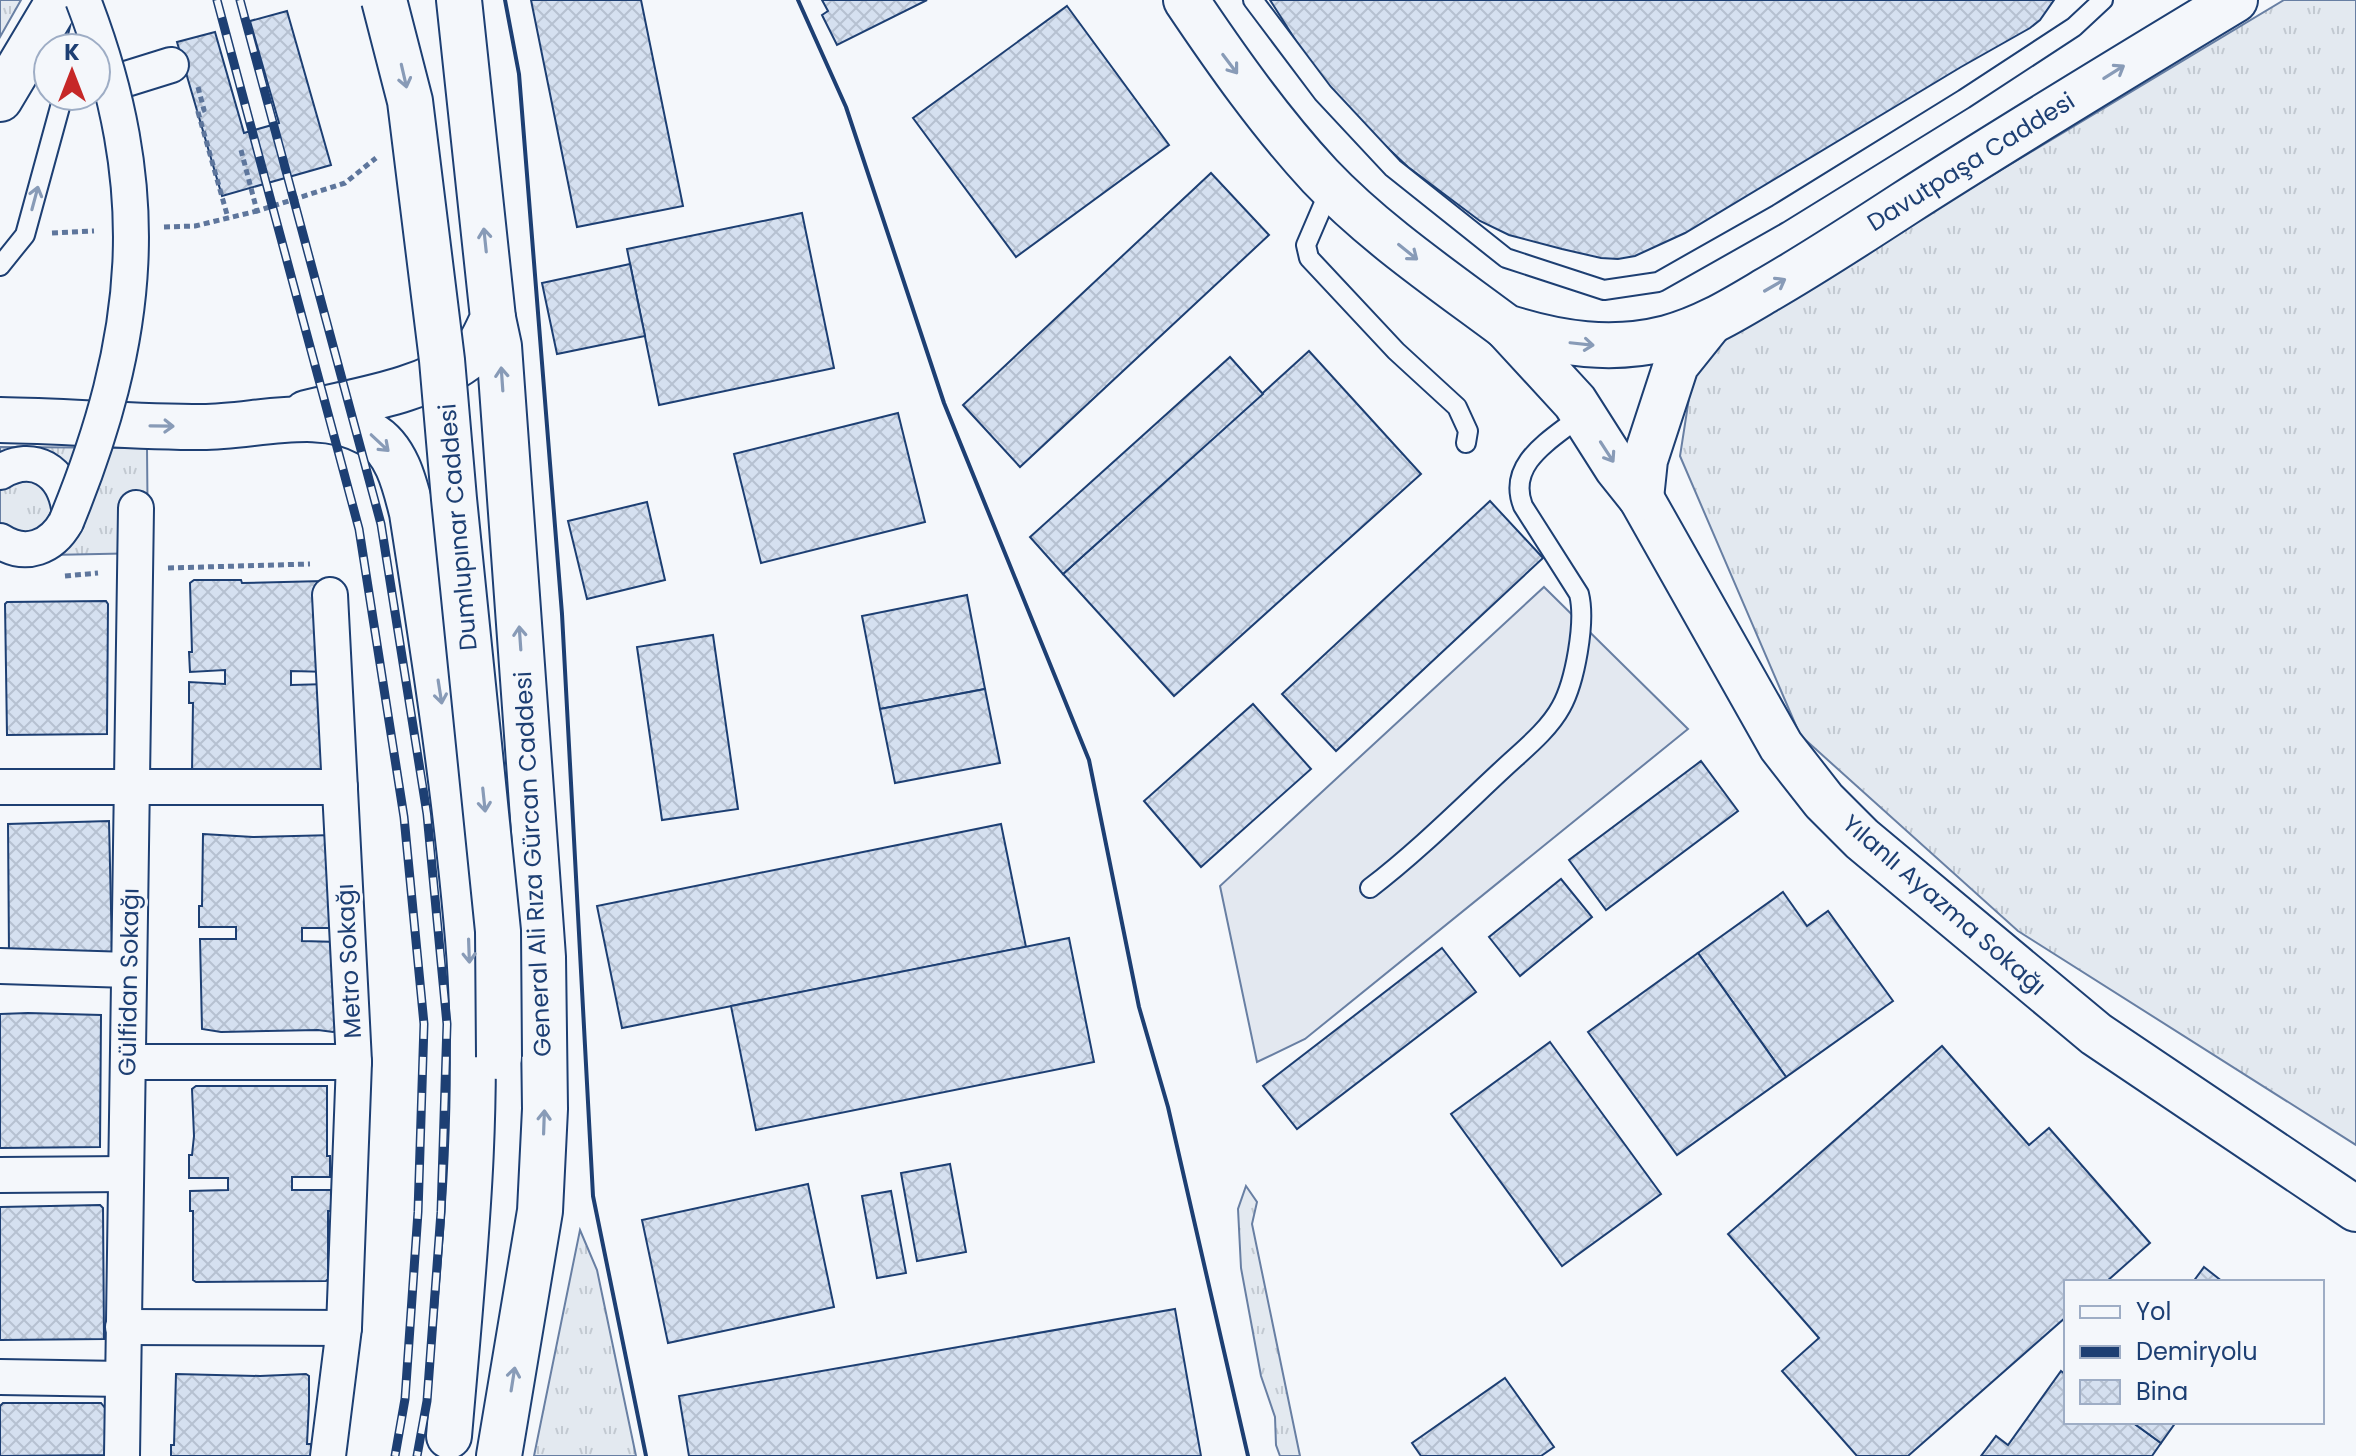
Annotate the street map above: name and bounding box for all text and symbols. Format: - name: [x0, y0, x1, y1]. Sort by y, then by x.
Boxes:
- north arrow: [32, 32, 112, 112]
- text: K: [64, 37, 80, 68]
- one-way arrow: [1222, 53, 1239, 74]
- one-way arrow: [397, 62, 412, 88]
- one-way arrow: [2102, 64, 2125, 80]
- street label: Davutpaşa Caddesi: [1861, 84, 2081, 239]
- one-way arrow: [29, 186, 44, 211]
- one-way arrow: [477, 227, 492, 254]
- one-way arrow: [1397, 243, 1418, 261]
- one-way arrow: [1764, 277, 1787, 293]
- one-way arrow: [1568, 337, 1595, 352]
- one-way arrow: [494, 366, 509, 393]
- street label: Dumlupınar Caddesi: [430, 402, 485, 652]
- one-way arrow: [148, 418, 175, 434]
- one-way arrow: [370, 434, 390, 453]
- one-way arrow: [1599, 441, 1616, 463]
- one-way arrow: [512, 625, 527, 652]
- street label: General Ali Rıza Gürcan Caddesi: [506, 671, 559, 1058]
- one-way arrow: [433, 679, 448, 705]
- one-way arrow: [477, 786, 492, 812]
- street label: Yılanlı Ayazma Sokağı: [1835, 807, 2053, 1002]
- street label: Metro Sokağı: [328, 883, 369, 1039]
- street label: Gülfidan Sokağı: [110, 888, 147, 1076]
- one-way arrow: [461, 937, 476, 964]
- one-way arrow: [537, 1109, 552, 1136]
- legend: [2064, 1280, 2324, 1424]
- text: Yol: [2136, 1295, 2171, 1328]
- text: Demiryolu: [2136, 1335, 2258, 1368]
- one-way arrow: [506, 1367, 521, 1393]
- text: Bina: [2136, 1375, 2188, 1408]

